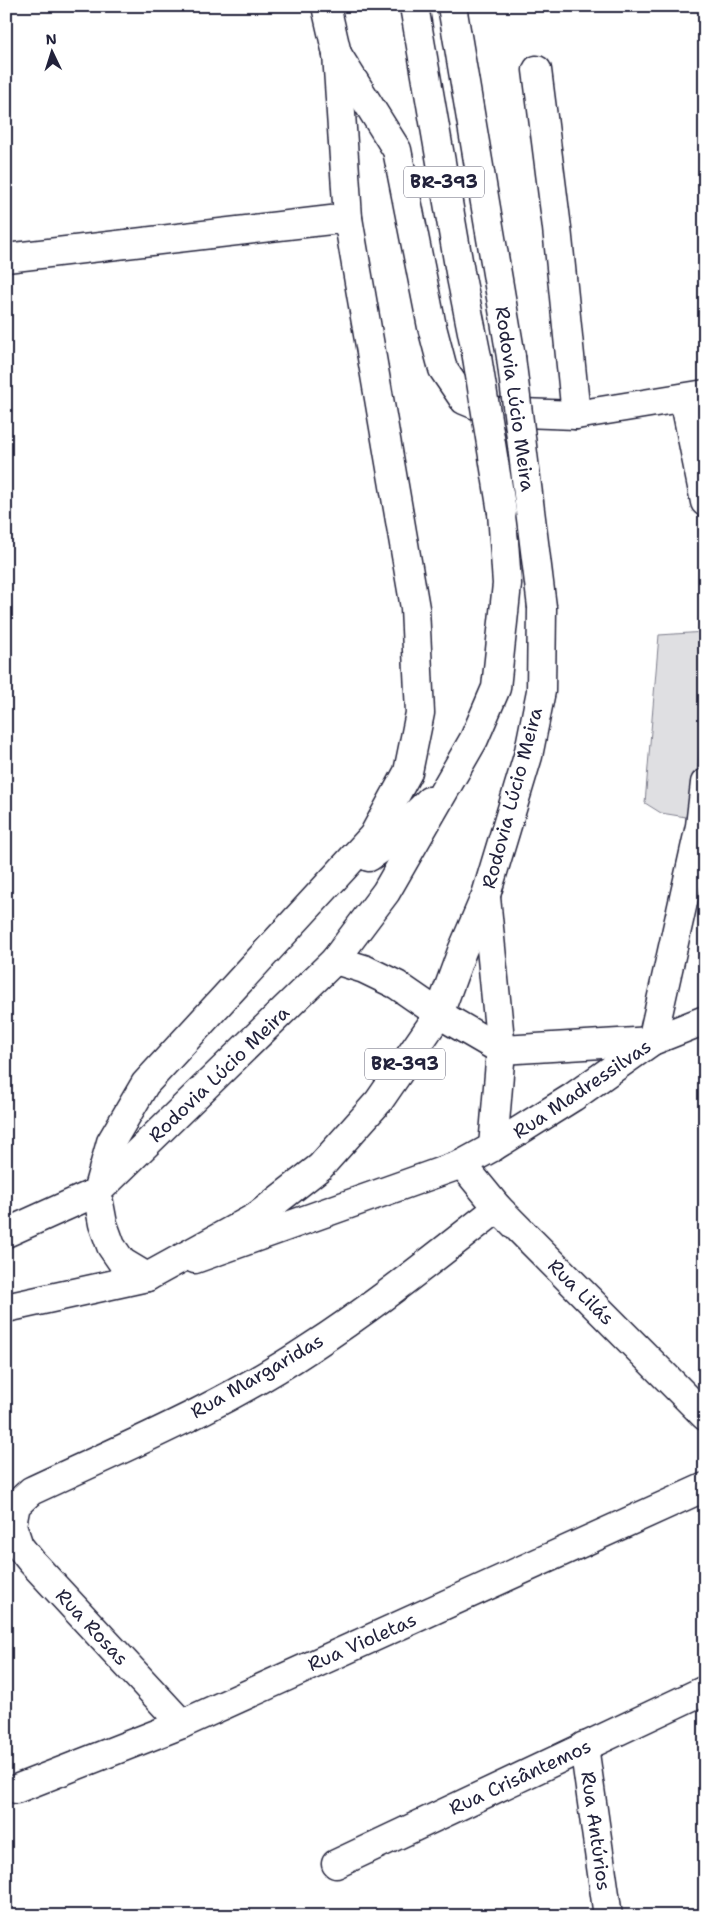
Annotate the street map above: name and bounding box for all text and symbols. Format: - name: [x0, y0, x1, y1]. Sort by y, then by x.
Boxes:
- north arrow: [28, 28, 78, 78]
- text: N: [45, 30, 57, 48]
- road number: BR-393: [404, 166, 484, 198]
- street label: Rodovia Lúcio Meira: [490, 305, 540, 493]
- street label: Rodovia Lúcio Meira: [476, 705, 548, 891]
- street label: Rodovia Lúcio Meira: [143, 1000, 295, 1148]
- street label: Rua Madressilvas: [508, 1034, 656, 1144]
- road number: BR-393: [365, 1048, 445, 1080]
- street label: Rua Lilás: [543, 1254, 619, 1330]
- street label: Rua Margaridas: [186, 1328, 328, 1424]
- street label: Rua Rosas: [50, 1583, 134, 1671]
- street label: Rua Violetas: [304, 1607, 420, 1677]
- street label: Rua Crisântemos: [445, 1733, 595, 1821]
- street label: Rua Antúrios: [575, 1770, 617, 1892]

